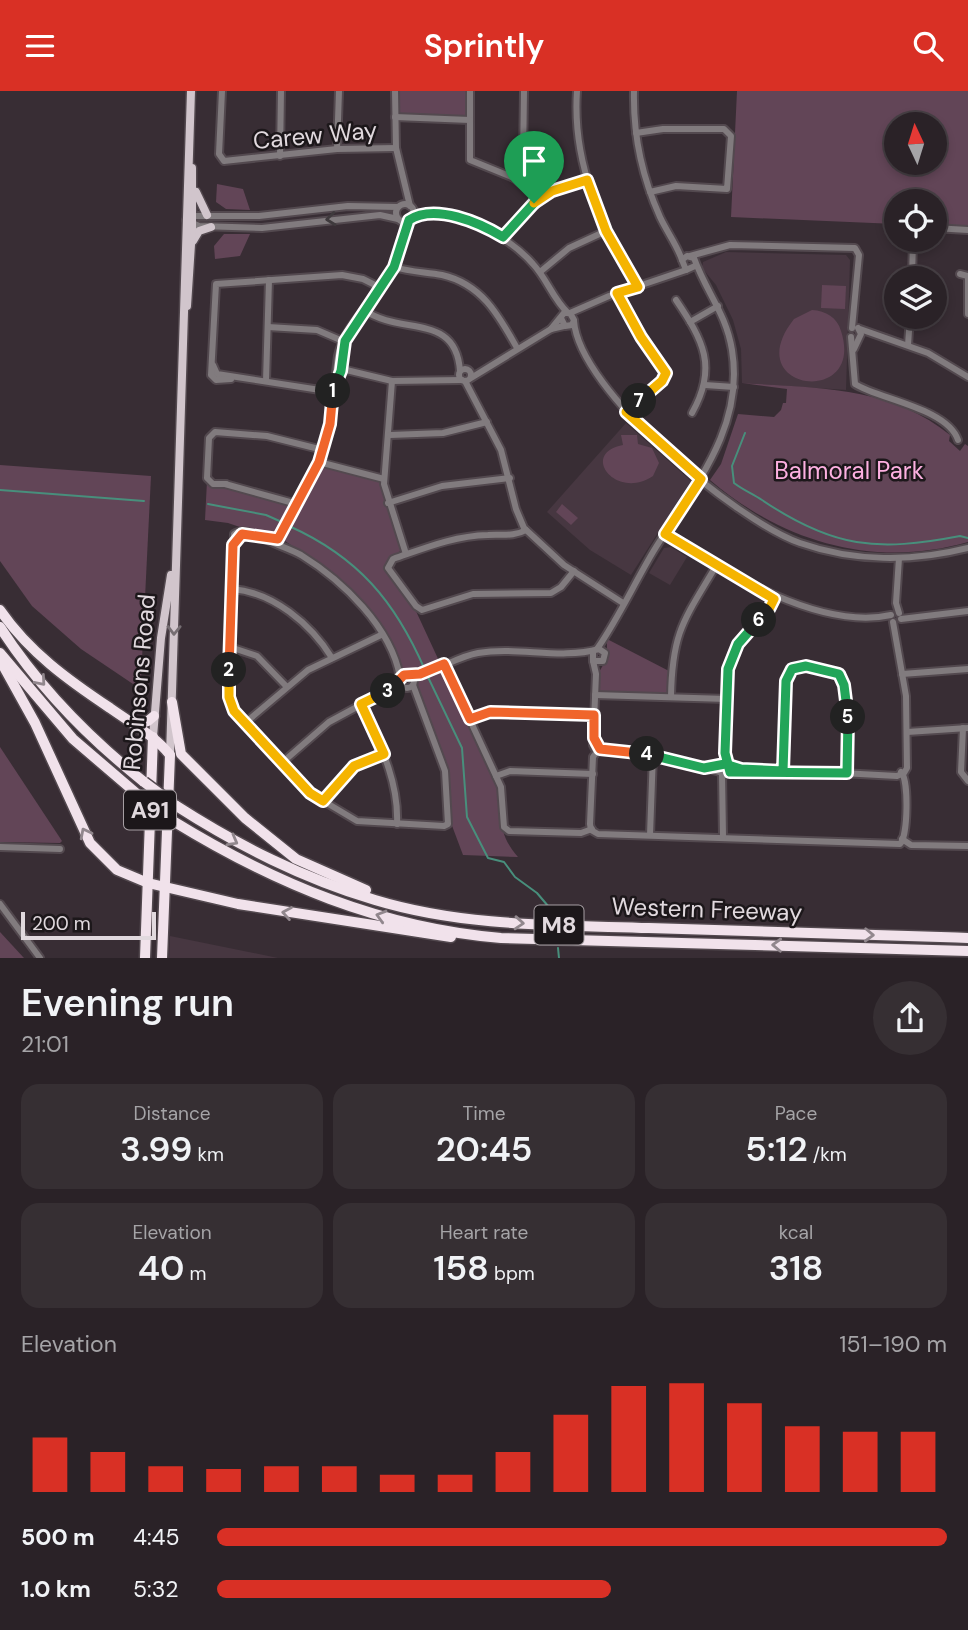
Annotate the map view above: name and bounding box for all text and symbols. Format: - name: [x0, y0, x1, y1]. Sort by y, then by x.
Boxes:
- text: Sprintly: [424, 25, 544, 67]
- icon: menu: [21, 27, 59, 65]
- icon: search: [909, 27, 947, 65]
- north arrow: [884, 112, 947, 175]
- map controls: [884, 112, 947, 329]
- street label: Carew Way: [252, 114, 378, 156]
- pin: [504, 131, 564, 203]
- icon: arrive: [515, 142, 553, 180]
- button: locate: [884, 189, 947, 252]
- one-way arrow: [325, 212, 337, 227]
- button: layers: [884, 266, 947, 329]
- pin: 1: [316, 373, 350, 409]
- text: 1: [329, 378, 336, 403]
- pin: 7: [622, 383, 656, 419]
- text: 7: [633, 388, 644, 413]
- park label: Balmoral Park: [774, 455, 924, 486]
- street label: Robinsons Road: [116, 593, 162, 771]
- pin: 6: [742, 603, 776, 637]
- text: 6: [752, 607, 765, 632]
- one-way arrow: [166, 625, 182, 635]
- pin: 2: [212, 653, 246, 687]
- text: 2: [223, 657, 234, 682]
- one-way arrow: [33, 673, 45, 686]
- pin: 3: [370, 673, 406, 709]
- text: 3: [382, 678, 393, 703]
- pin: 5: [830, 699, 866, 735]
- text: 5: [842, 704, 853, 729]
- pin: 4: [630, 737, 664, 771]
- text: 4: [640, 741, 653, 766]
- road number: A91: [124, 790, 176, 829]
- one-way arrow: [80, 828, 93, 840]
- one-way arrow: [226, 833, 238, 846]
- street label: Western Freeway: [611, 890, 803, 928]
- road number: M8: [534, 905, 584, 945]
- one-way arrow: [281, 906, 293, 921]
- scale bar: [21, 909, 156, 941]
- one-way arrow: [375, 909, 387, 924]
- text: 200 m: [32, 911, 91, 936]
- one-way arrow: [514, 915, 525, 930]
- one-way arrow: [864, 927, 875, 942]
- one-way arrow: [772, 937, 782, 953]
- text: Evening run: [21, 978, 234, 1028]
- button: share: [873, 981, 947, 1055]
- text: 21:01: [21, 1029, 69, 1059]
- text: Distance: [133, 1101, 211, 1126]
- text: Time: [463, 1101, 505, 1126]
- text: Pace: [775, 1101, 817, 1126]
- text: 3.99: [120, 1126, 192, 1172]
- text: 20:45: [436, 1126, 532, 1172]
- text: 5:12: [745, 1126, 808, 1172]
- text: km: [192, 1142, 224, 1167]
- text: /km: [808, 1142, 847, 1167]
- text: Elevation: [132, 1220, 212, 1245]
- text: Heart rate: [440, 1220, 528, 1245]
- text: kcal: [779, 1220, 813, 1245]
- text: 40: [138, 1245, 184, 1291]
- text: 158: [433, 1245, 489, 1291]
- text: 318: [769, 1245, 823, 1291]
- text: m: [184, 1261, 206, 1286]
- text: bpm: [489, 1261, 535, 1286]
- text: Elevation: [21, 1329, 117, 1359]
- text: 151–190 m: [839, 1329, 947, 1359]
- text: 500 m: [21, 1522, 95, 1552]
- text: 4:45: [133, 1522, 180, 1552]
- text: 1.0 km: [21, 1574, 91, 1604]
- text: 5:32: [133, 1574, 179, 1604]

